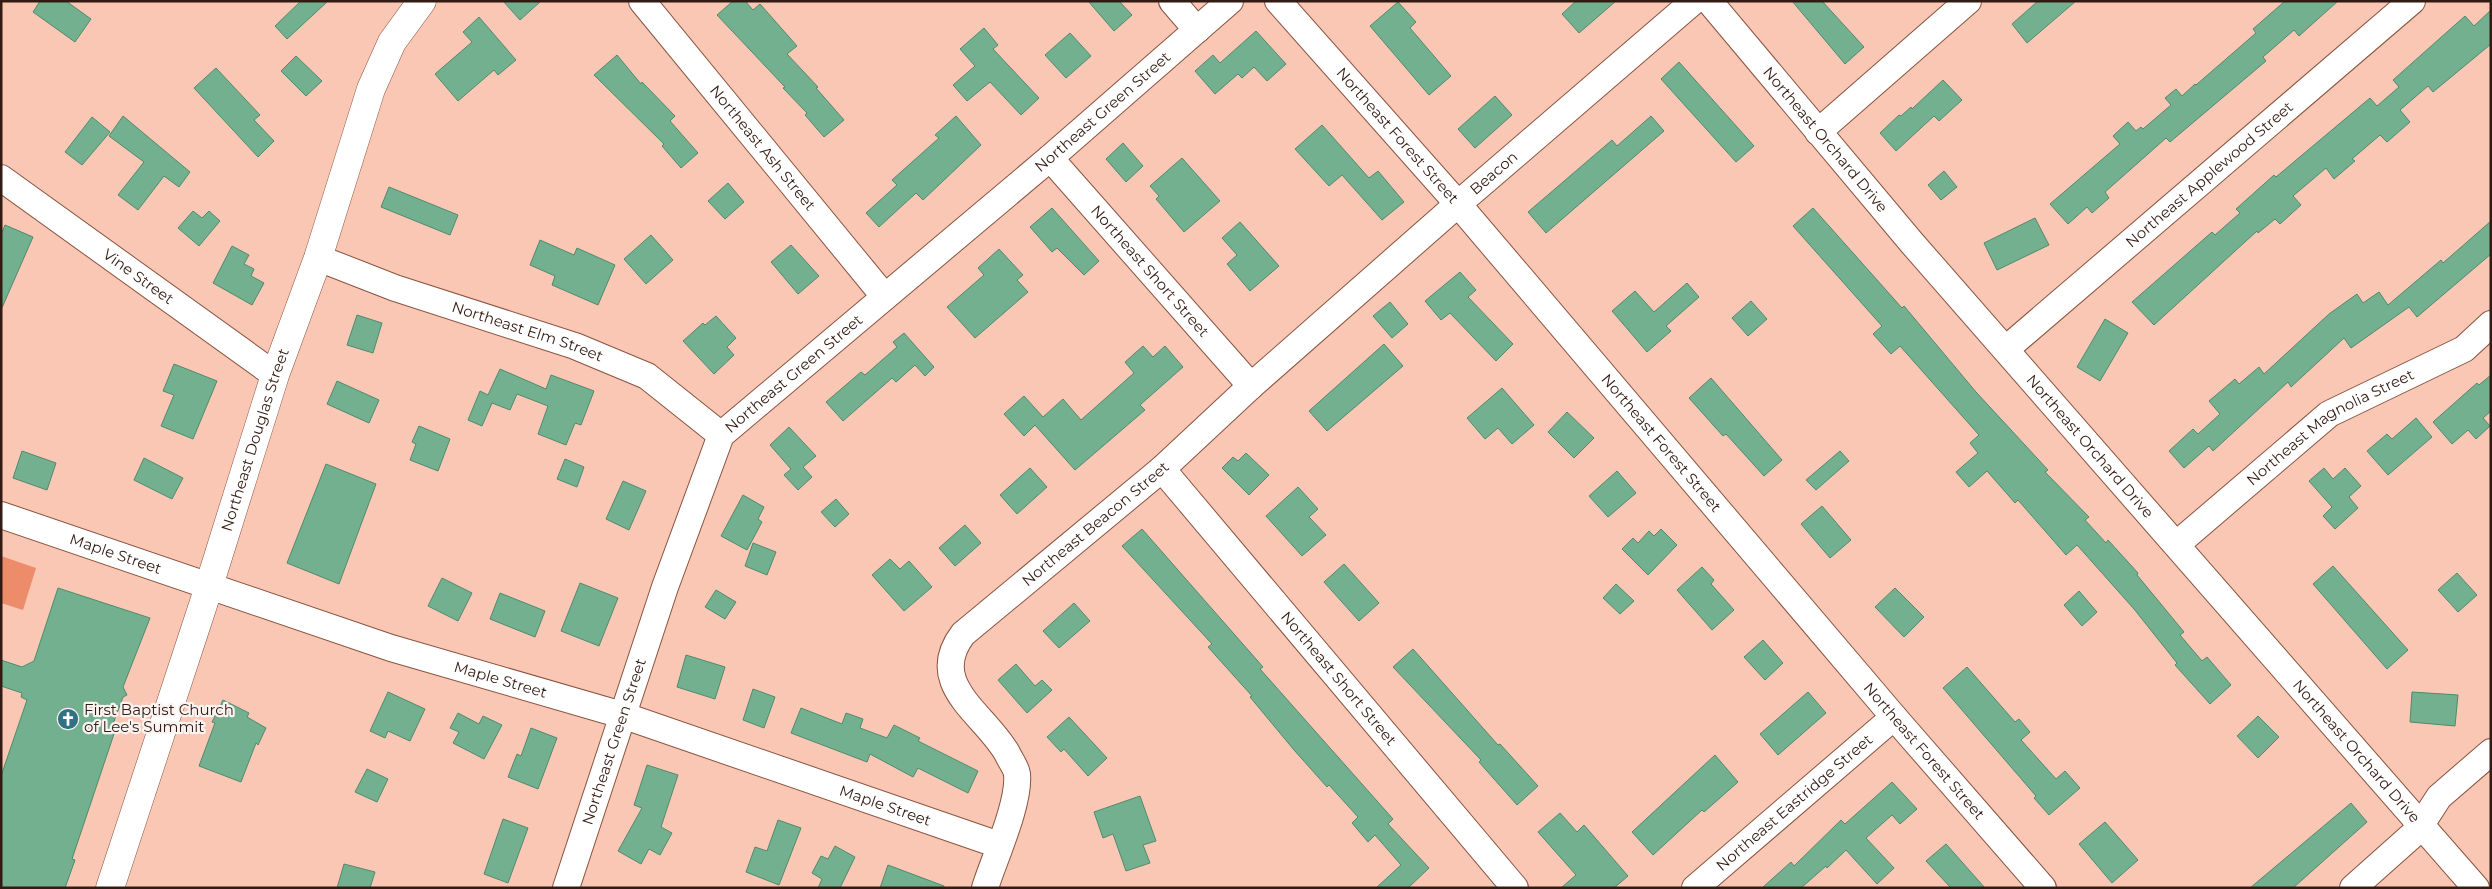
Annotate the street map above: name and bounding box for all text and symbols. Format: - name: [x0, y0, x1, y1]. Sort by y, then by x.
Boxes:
- street label: Northeast Green Street: [1031, 47, 1174, 176]
- street label: Northeast Forest Street: [1332, 63, 1463, 207]
- street label: Northeast Orchard Drive: [1759, 63, 1892, 216]
- street label: Northeast Ash Street: [706, 81, 820, 214]
- street label: Northeast Applewood Street: [2122, 97, 2297, 251]
- street label: Beacon: [1466, 147, 1521, 198]
- street label: Northeast Short Street: [1087, 201, 1213, 341]
- street label: Vine Street: [99, 244, 178, 308]
- street label: Northeast Elm Street: [449, 297, 606, 366]
- street label: Northeast Green Street: [721, 310, 866, 437]
- street label: Northeast Douglas Street: [217, 346, 293, 534]
- street label: Northeast Magnolia Street: [2243, 365, 2417, 489]
- street label: Northeast Forest Street: [1597, 370, 1726, 516]
- street label: Northeast Orchard Drive: [2022, 370, 2158, 522]
- street label: Northeast Beacon Street: [1018, 457, 1173, 590]
- street label: Maple Street: [67, 529, 164, 578]
- street label: Northeast Short Street: [1277, 607, 1401, 749]
- street label: Northeast Green Street: [577, 656, 650, 827]
- street label: Maple Street: [452, 657, 549, 702]
- street label: Northeast Orchard Drive: [2289, 675, 2425, 826]
- street label: Northeast Forest Street: [1860, 678, 1989, 823]
- place label: First Baptist Church of Lee's Summit: [84, 700, 234, 736]
- church icon: First Baptist Church of Lee's Summit: [56, 707, 80, 731]
- street label: Northeast Eastridge Street: [1712, 730, 1876, 875]
- street label: Maple Street: [837, 781, 934, 830]

